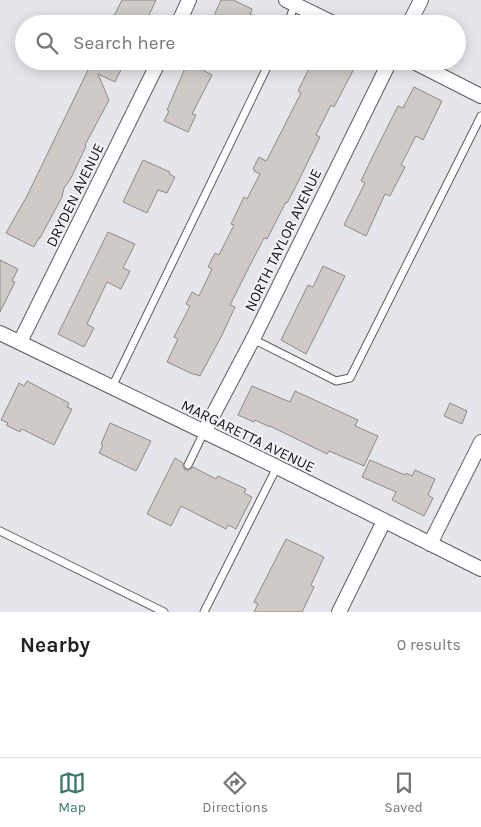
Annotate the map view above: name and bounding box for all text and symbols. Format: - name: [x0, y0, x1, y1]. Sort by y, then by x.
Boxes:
- search box: [15, 15, 466, 70]
- icon: search: [33, 29, 61, 57]
- text: Search here: [73, 32, 175, 54]
- street label: DRYDEN AVENUE: [42, 140, 108, 250]
- street label: NORTH TAYLOR AVENUE: [241, 166, 325, 314]
- street label: MARGARETTA AVENUE: [178, 396, 318, 476]
- text: Nearby: [20, 633, 90, 657]
- text: 0 results: [397, 635, 461, 654]
- tab: Map: [58, 769, 86, 816]
- tab: Directions: [202, 769, 268, 816]
- tab: Saved: [384, 769, 423, 816]

